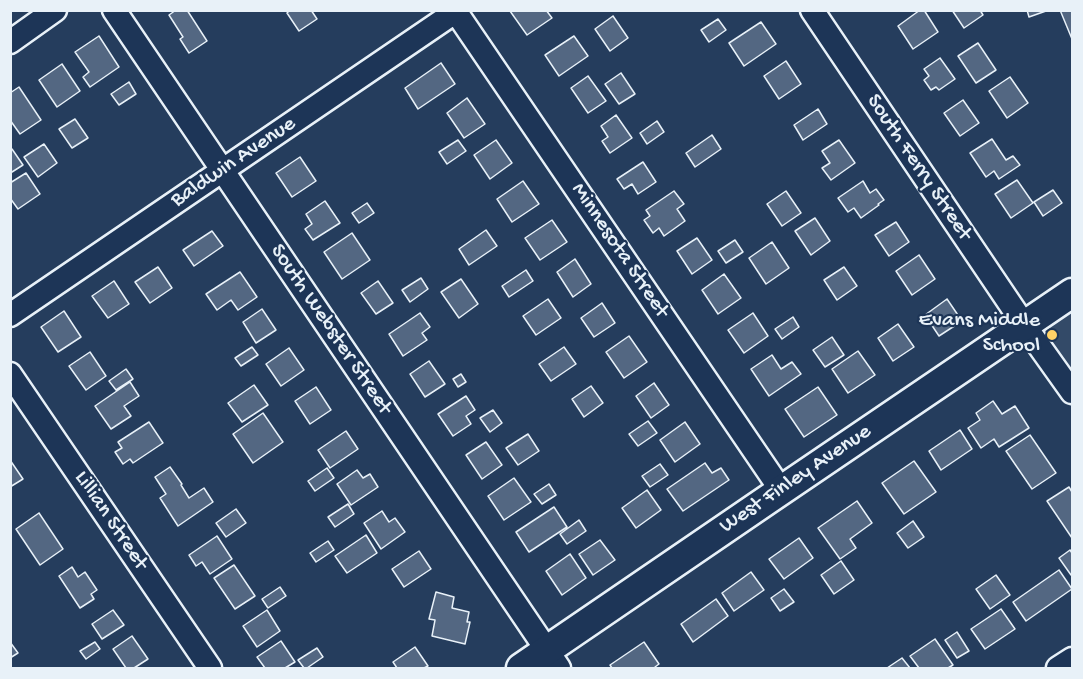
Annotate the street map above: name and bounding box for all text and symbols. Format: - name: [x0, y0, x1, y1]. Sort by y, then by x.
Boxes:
- street label: South Ferry Street: [859, 90, 977, 246]
- street label: Baldwin Avenue: [167, 112, 301, 214]
- street label: Minnesota Street: [564, 179, 674, 323]
- street label: South Webster Street: [263, 240, 397, 420]
- place label: Evans Middle School: [919, 309, 1040, 360]
- marker: Evans Middle School: [1045, 328, 1059, 342]
- street label: West Finley Avenue: [715, 420, 877, 540]
- street label: Lillian Street: [67, 466, 153, 576]

